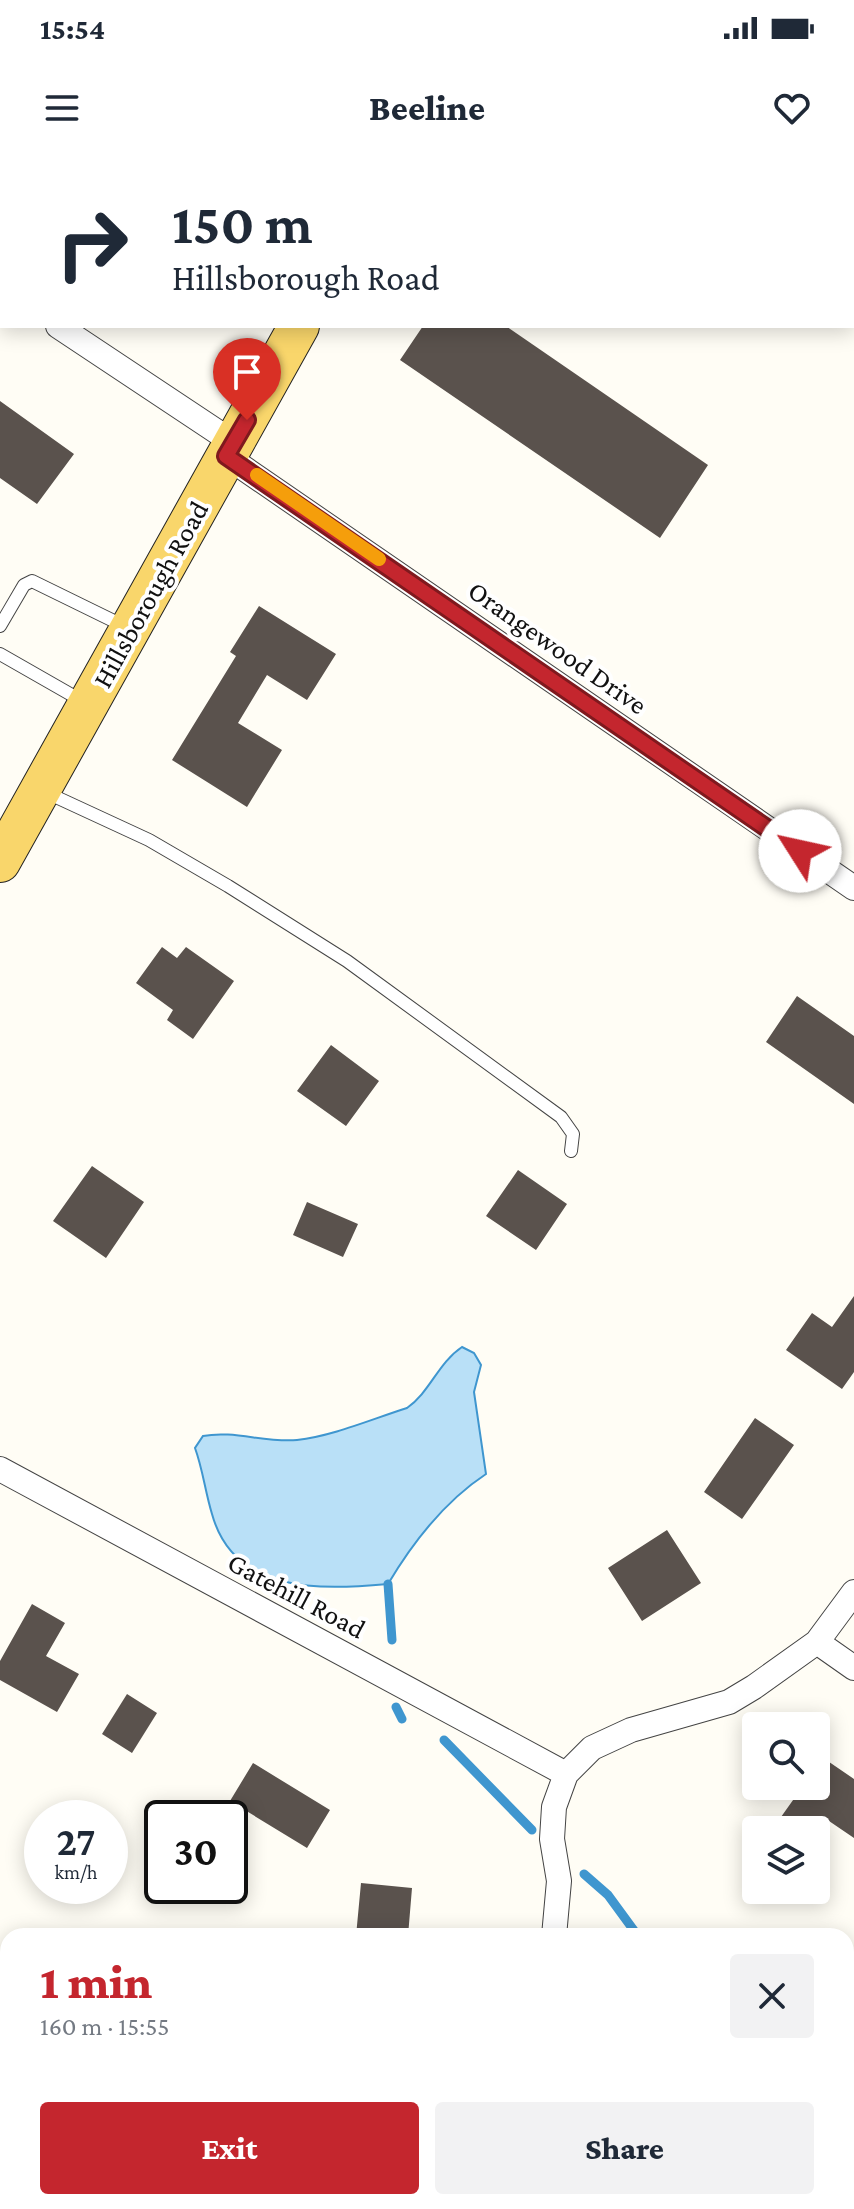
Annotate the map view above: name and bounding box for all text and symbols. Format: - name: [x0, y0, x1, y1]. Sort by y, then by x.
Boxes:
- text: 15:54: [40, 12, 105, 45]
- icon: menu: [40, 86, 84, 130]
- icon: heart: [770, 86, 814, 130]
- text: Beeline: [369, 88, 485, 128]
- icon: right: [40, 192, 144, 296]
- text: 150 m: [172, 193, 313, 255]
- text: Hillsborough Road: [172, 258, 440, 298]
- pin: [213, 338, 281, 420]
- icon: arrive: [225, 350, 269, 394]
- street label: Hillsborough Road: [86, 495, 215, 693]
- street label: Orangewood Drive: [462, 574, 653, 721]
- position arrow: [758, 809, 842, 893]
- street label: Gatehill Road: [223, 1546, 371, 1645]
- map controls: [742, 1712, 830, 1904]
- button: search: [742, 1712, 830, 1800]
- speed limit sign: 30: [144, 1800, 248, 1904]
- button: layers: [742, 1816, 830, 1904]
- text: 27: [57, 1819, 95, 1864]
- text: km/h: [54, 1861, 98, 1883]
- button: close: [730, 1954, 814, 2038]
- text: 1 min: [40, 1955, 152, 2008]
- text: 160 m · 15:55: [40, 2012, 169, 2041]
- button: Exit: [40, 2102, 419, 2194]
- button: Share: [435, 2102, 814, 2194]

